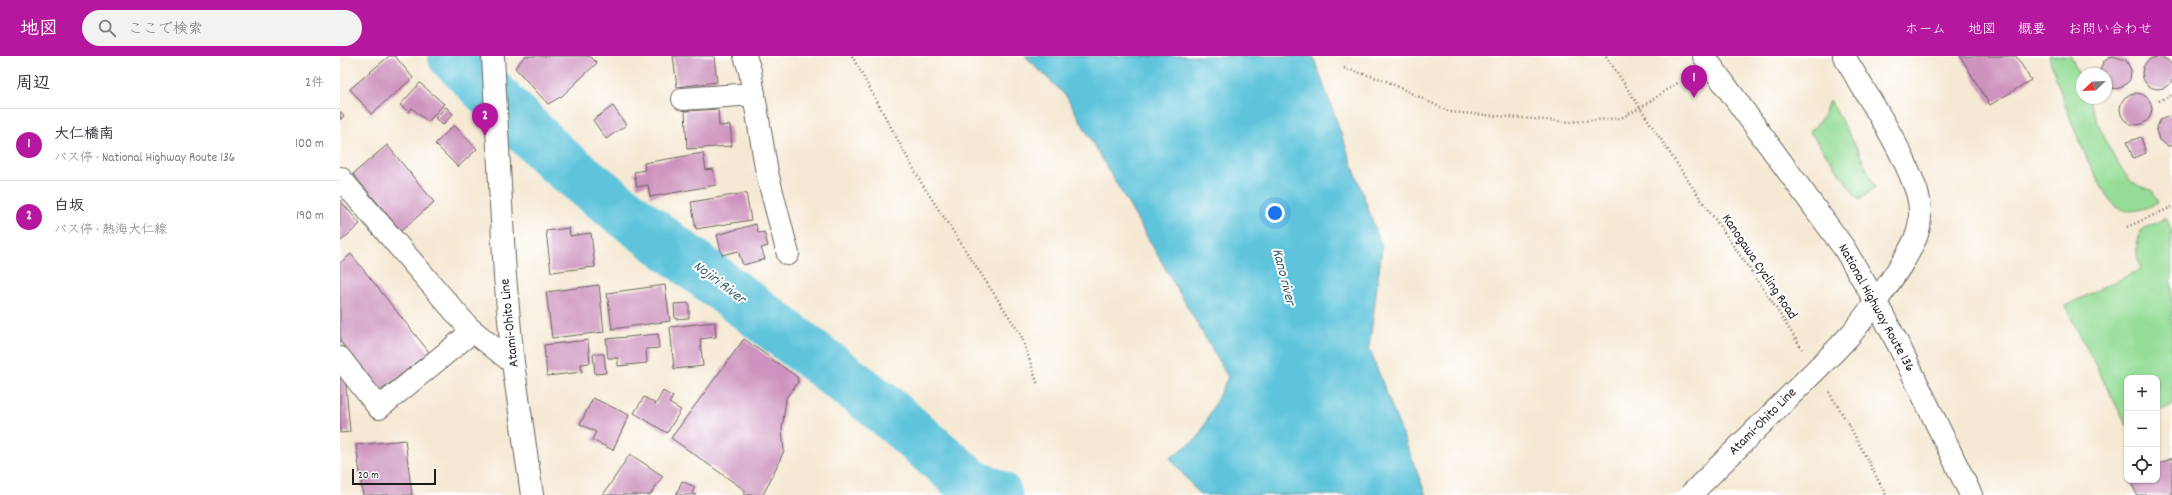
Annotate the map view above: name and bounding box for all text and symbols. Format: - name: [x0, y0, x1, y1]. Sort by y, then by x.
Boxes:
- search box: [82, 10, 362, 46]
- text: 地図: [20, 17, 58, 44]
- icon: search: [96, 17, 118, 39]
- text: ここで検索: [128, 19, 203, 41]
- text: ホーム: [1905, 20, 1946, 40]
- text: 地図: [1968, 20, 1996, 40]
- text: 概要: [2018, 20, 2046, 40]
- text: お問い合わせ: [2068, 20, 2152, 40]
- pin: 1: [1681, 65, 1707, 98]
- north arrow: [2076, 68, 2112, 104]
- text: 周辺: [16, 73, 50, 97]
- text: 2件: [305, 74, 324, 93]
- pin: 2: [472, 103, 498, 136]
- text: 大仁橋南: [54, 124, 114, 146]
- text: 1: [28, 135, 30, 154]
- text: 100 m: [295, 135, 324, 154]
- text: バス停 · National Highway Route 136: [54, 149, 235, 168]
- text: 白坂: [54, 196, 84, 218]
- your location: [1265, 203, 1285, 223]
- text: 2: [26, 207, 32, 226]
- text: 190 m: [296, 207, 324, 226]
- street label: Kanogawa Cycling Road: [1716, 210, 1802, 324]
- text: バス停 · 熱海大仁線: [54, 221, 167, 240]
- street label: National Highway Route 136: [1832, 240, 1920, 376]
- water label: Kano river: [1265, 246, 1301, 309]
- water label: Nojiri River: [688, 256, 751, 311]
- street label: Atami-Ohito Line: [495, 278, 525, 368]
- map controls: [2124, 375, 2160, 483]
- button: +: [2124, 375, 2160, 411]
- street label: Atami-Ohito Line: [1725, 384, 1801, 460]
- button: −: [2124, 411, 2160, 447]
- button: locate: [2124, 447, 2160, 483]
- scale bar: [352, 467, 436, 486]
- text: 20 m: [358, 468, 379, 484]

